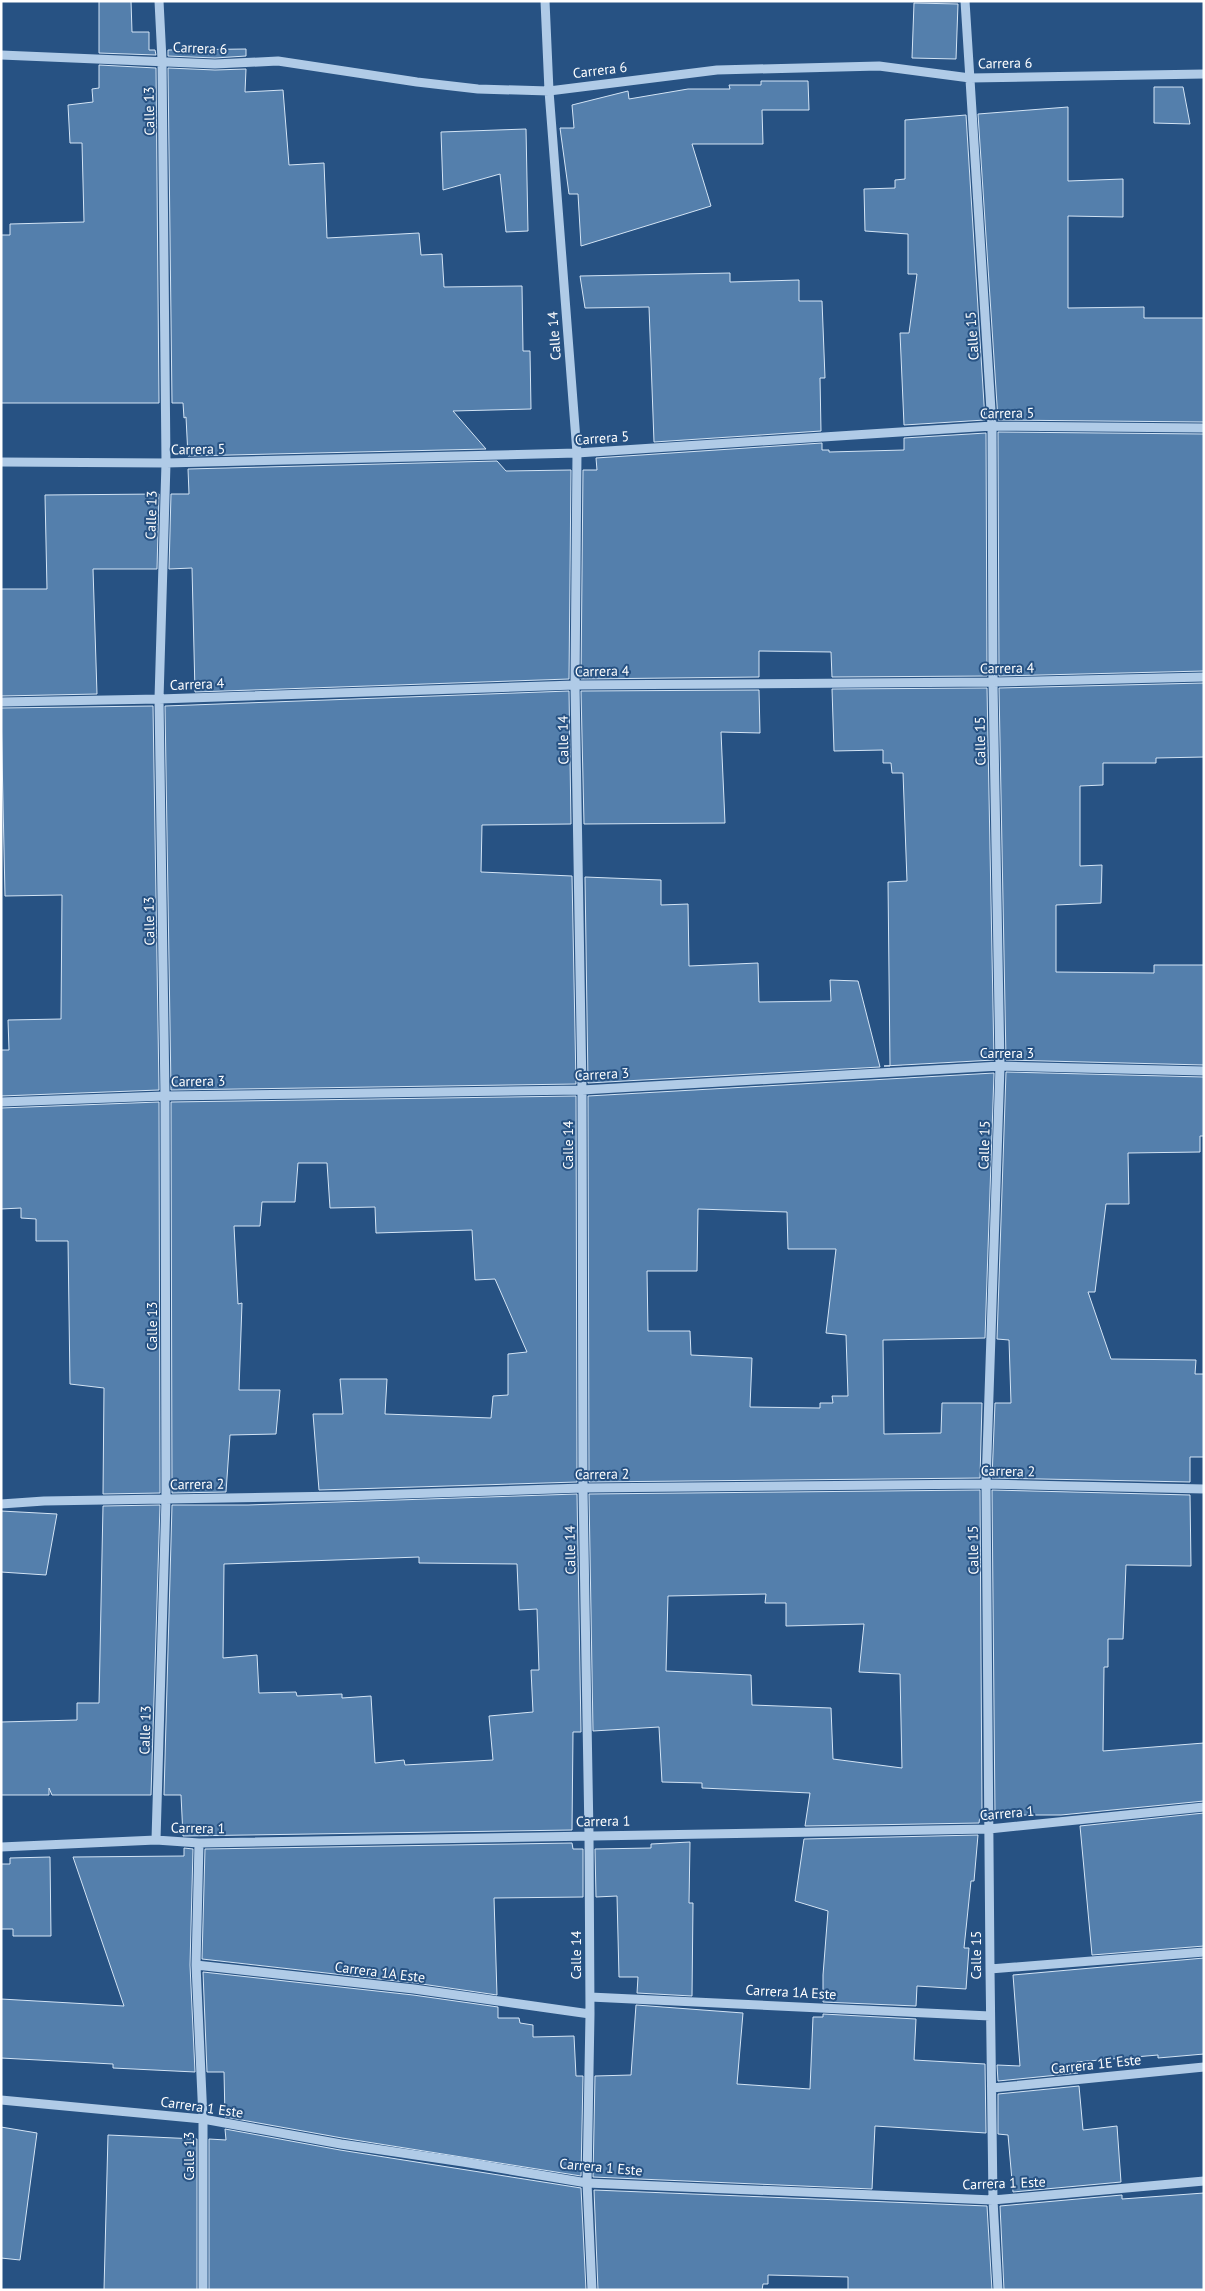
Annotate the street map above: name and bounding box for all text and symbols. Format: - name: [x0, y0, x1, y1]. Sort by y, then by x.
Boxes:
- street label: Carrera 6: [172, 38, 228, 58]
- street label: Carrera 6: [978, 54, 1032, 72]
- street label: Carrera 6: [572, 58, 628, 82]
- street label: Calle 13: [140, 86, 158, 136]
- street label: Calle 14: [543, 311, 565, 361]
- street label: Calle 15: [961, 311, 983, 361]
- street label: Carrera 5: [980, 404, 1034, 422]
- street label: Carrera 5: [574, 427, 630, 449]
- street label: Carrera 5: [171, 440, 225, 458]
- street label: Calle 13: [141, 490, 161, 540]
- street label: Carrera 4: [980, 659, 1035, 677]
- street label: Carrera 4: [575, 662, 630, 680]
- street label: Carrera 4: [169, 674, 225, 694]
- street label: Calle 14: [554, 715, 572, 765]
- street label: Calle 15: [971, 716, 989, 766]
- street label: Calle 13: [140, 896, 158, 946]
- street label: Carrera 3: [980, 1044, 1034, 1062]
- street label: Carrera 3: [574, 1064, 630, 1084]
- street label: Carrera 3: [171, 1072, 225, 1090]
- street label: Calle 14: [559, 1120, 577, 1170]
- street label: Calle 15: [974, 1120, 994, 1170]
- street label: Calle 13: [143, 1302, 161, 1351]
- street label: Carrera 2: [981, 1462, 1035, 1480]
- street label: Carrera 2: [575, 1465, 629, 1483]
- street label: Carrera 2: [170, 1475, 224, 1493]
- street label: Calle 14: [561, 1525, 579, 1575]
- street label: Calle 15: [964, 1525, 982, 1575]
- street label: Calle 13: [135, 1705, 155, 1755]
- street label: Carrera 1: [979, 1802, 1035, 1824]
- street label: Carrera 1: [576, 1812, 630, 1830]
- street label: Carrera 1: [171, 1819, 225, 1837]
- street label: Calle 14: [567, 1930, 585, 1980]
- street label: Calle 15: [967, 1931, 985, 1980]
- street label: Carrera 1A Este: [334, 1958, 426, 1986]
- street label: Carrera 1A Este: [745, 1981, 837, 2003]
- street label: Carrera 1E Este: [1050, 2050, 1142, 2078]
- street label: Carrera 1 Este: [160, 2092, 244, 2122]
- street label: Calle 13: [180, 2132, 198, 2181]
- street label: Carrera 1 Este: [559, 2154, 643, 2180]
- street label: Carrera 1 Este: [962, 2173, 1046, 2193]

